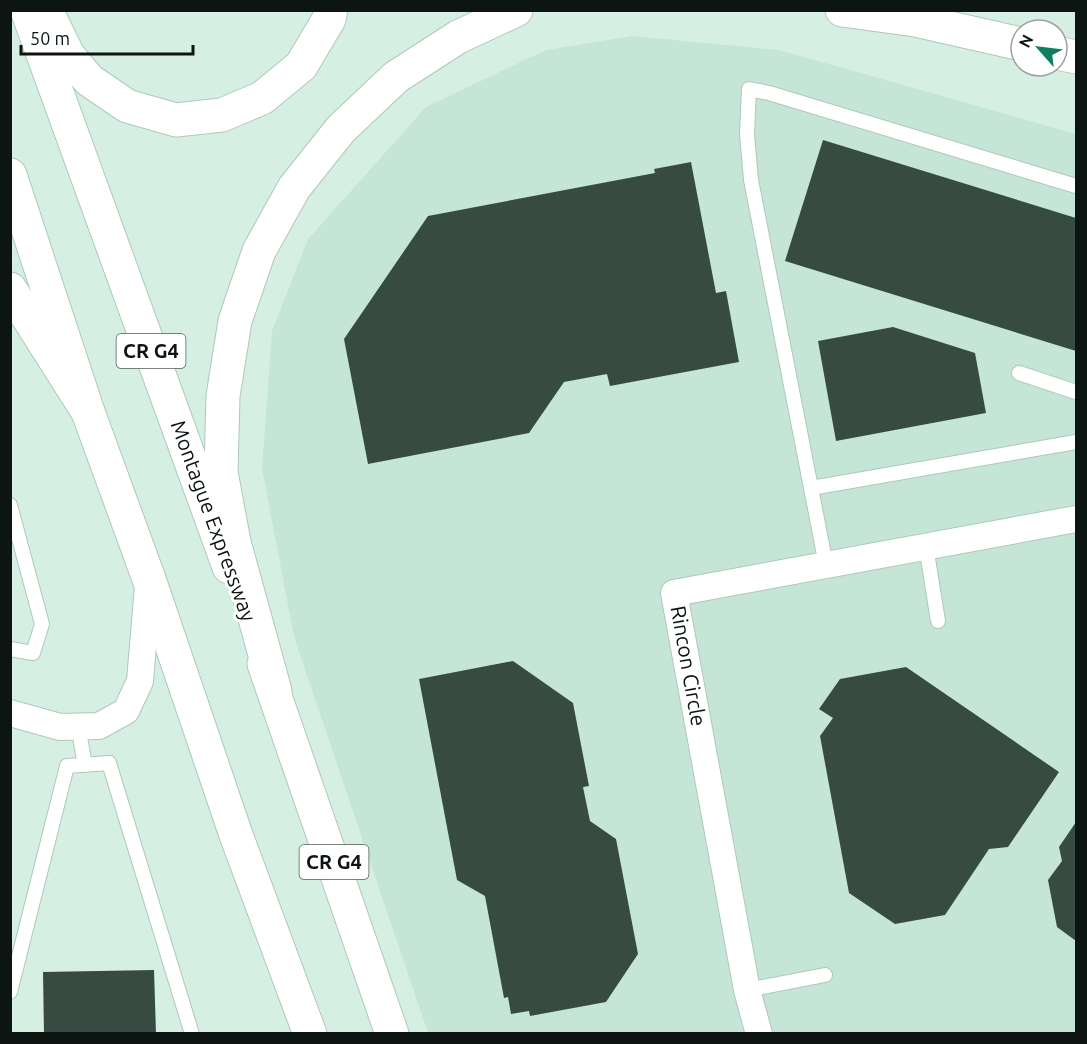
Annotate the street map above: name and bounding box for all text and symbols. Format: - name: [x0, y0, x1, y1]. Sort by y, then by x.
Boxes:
- scale bar: [21, 18, 194, 56]
- north arrow: [1009, 18, 1069, 78]
- text: 50 m: [30, 28, 70, 48]
- text: N: [1015, 31, 1037, 50]
- road number: CR G4: [116, 334, 186, 368]
- street label: Montague Expressway: [166, 417, 261, 624]
- street label: Rincon Circle: [667, 604, 711, 728]
- road number: CR G4: [300, 845, 368, 879]

